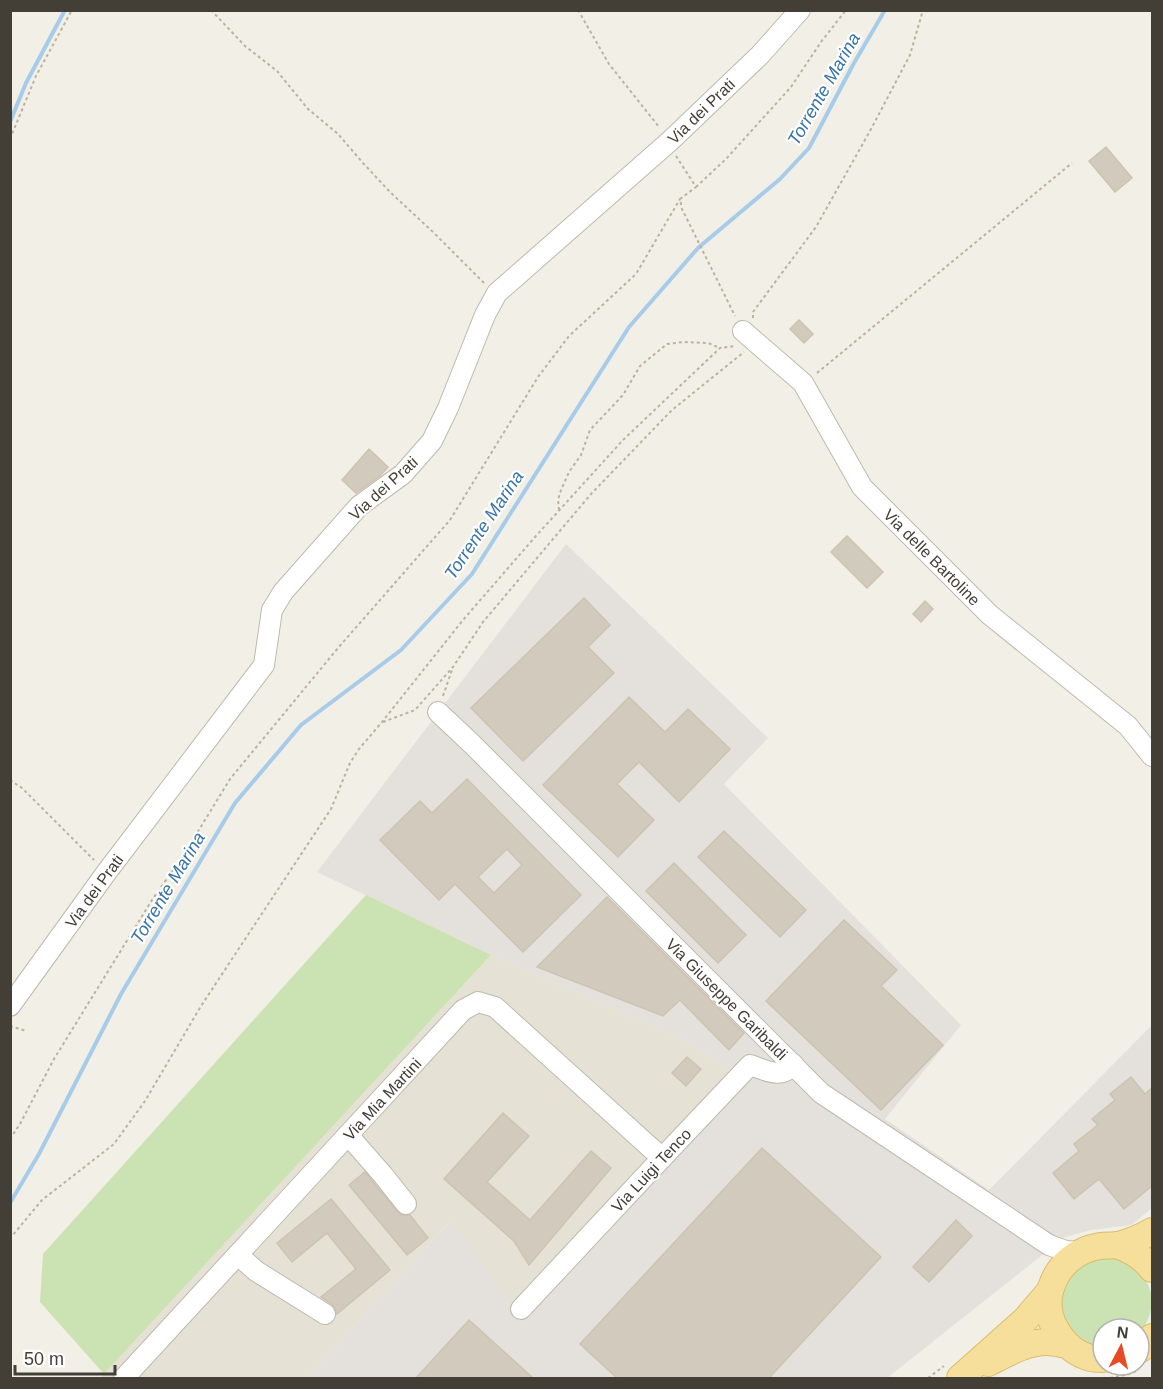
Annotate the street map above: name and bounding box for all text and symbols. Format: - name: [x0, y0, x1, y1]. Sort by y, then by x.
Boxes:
- water label: Torrente Marina: [784, 29, 864, 149]
- street label: Via dei Prati: [665, 75, 738, 147]
- street label: Via dei Prati: [346, 453, 421, 523]
- water label: Torrente Marina: [440, 467, 528, 583]
- street label: Via delle Bartoline: [880, 506, 983, 609]
- water label: Torrente Marina: [127, 829, 209, 947]
- street label: Via dei Prati: [62, 852, 127, 931]
- street label: Via Giuseppe Garibaldi: [663, 935, 791, 1063]
- street label: Via Mia Martini: [340, 1055, 425, 1144]
- street label: Via Luigi Tenco: [608, 1125, 694, 1216]
- north arrow: [1091, 1317, 1151, 1377]
- text: N: [1116, 1323, 1130, 1342]
- scale bar: [15, 1338, 116, 1376]
- text: 50 m: [24, 1349, 64, 1369]

